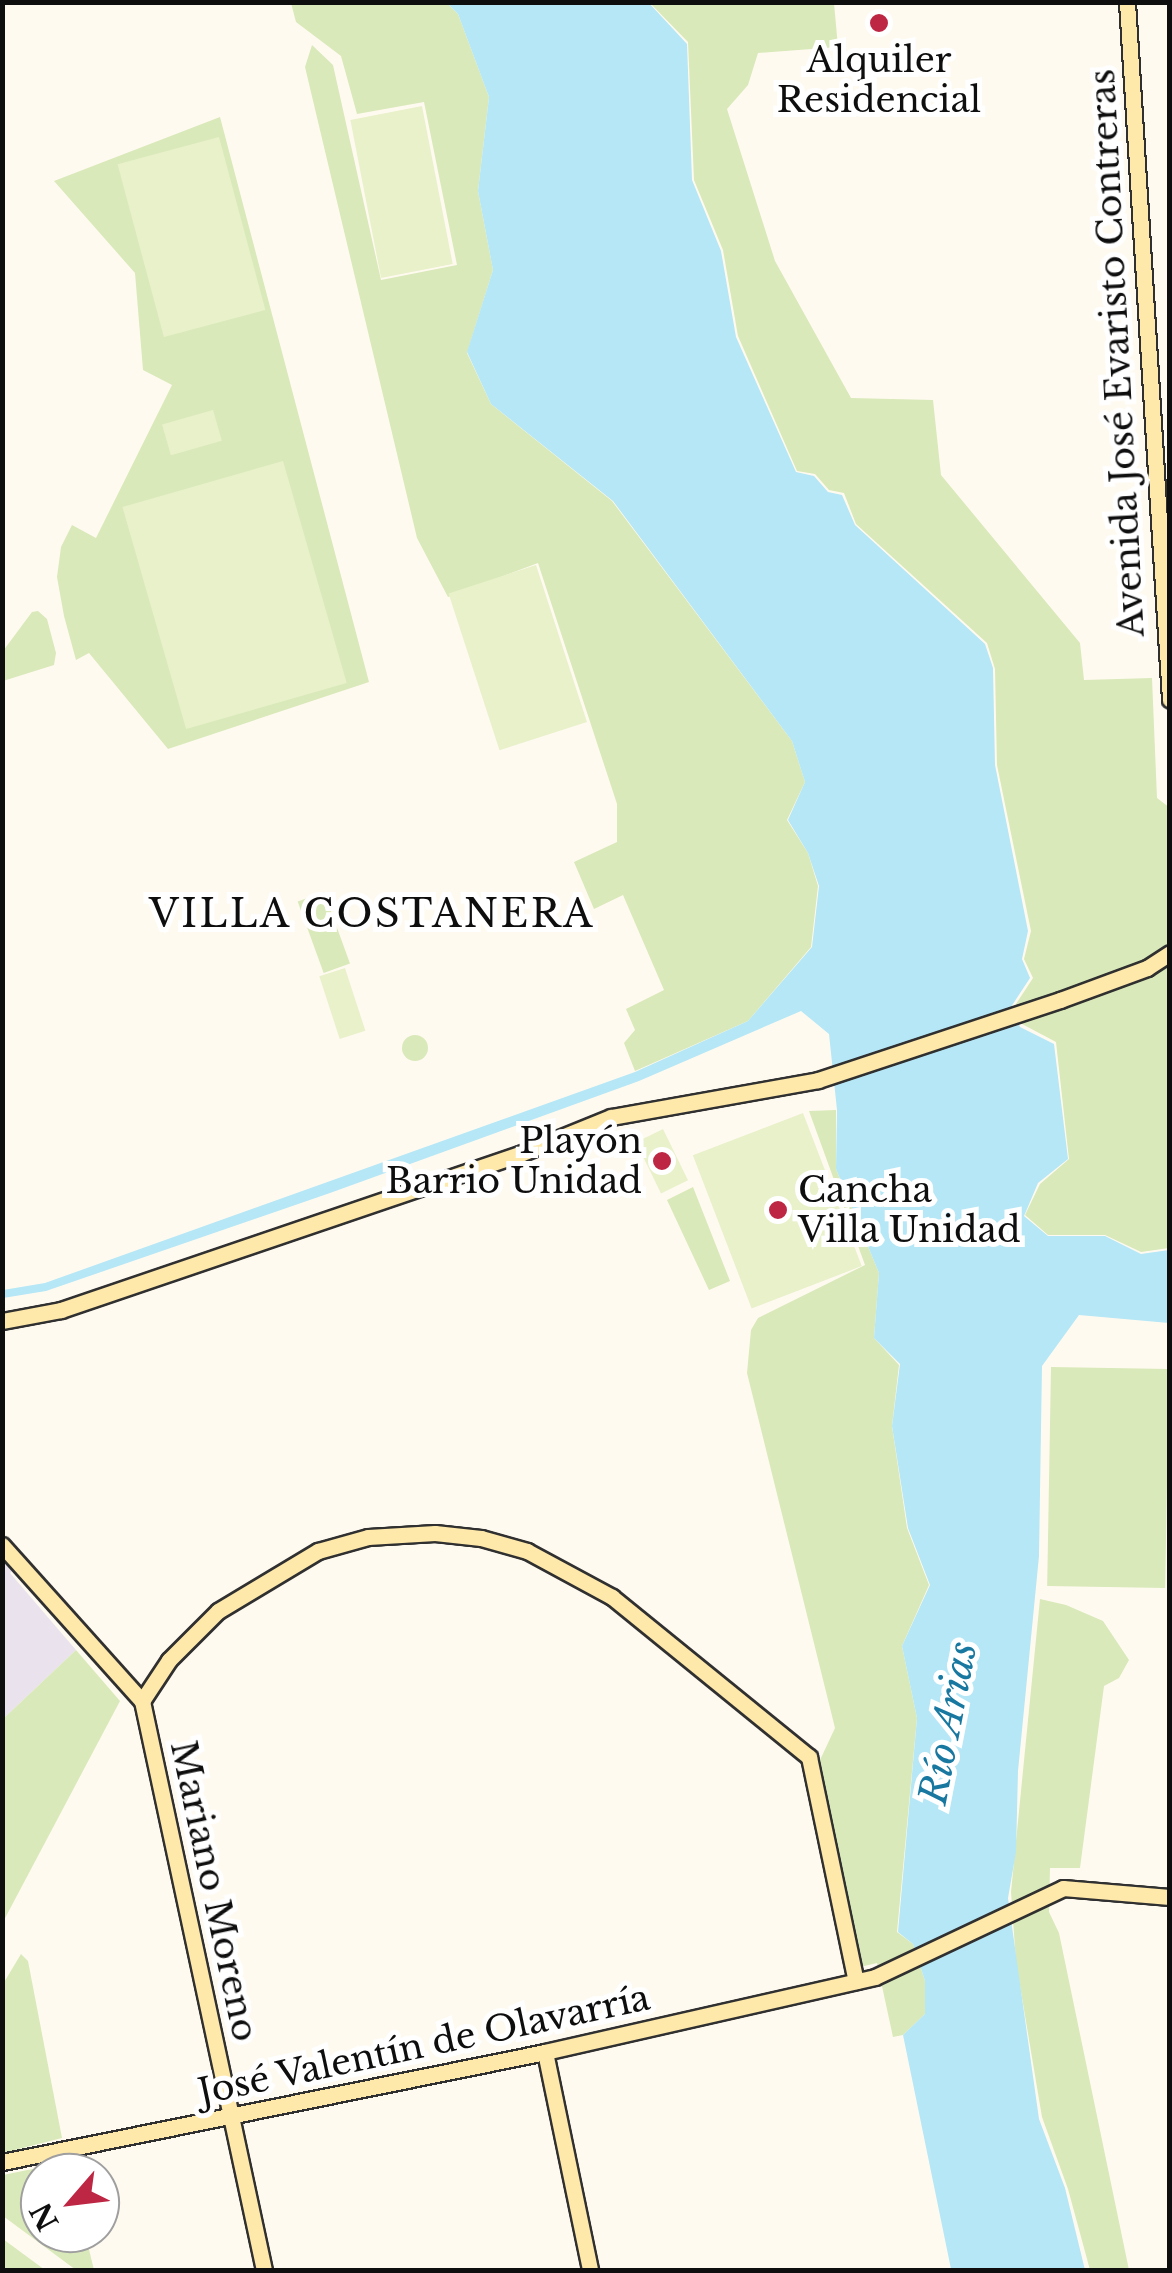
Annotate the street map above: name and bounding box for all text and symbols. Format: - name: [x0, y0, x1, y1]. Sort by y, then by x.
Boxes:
- marker: Alquiler Residencial: [868, 12, 890, 34]
- place label: Alquiler Residencial: [777, 39, 981, 121]
- street label: Avenida José Evaristo Contreras: [1081, 68, 1153, 638]
- district label: VILLA COSTANERA: [148, 891, 596, 937]
- place label: Playón Barrio Unidad: [386, 1120, 642, 1202]
- marker: Playón Barrio Unidad: [651, 1150, 673, 1172]
- place label: Cancha Villa Unidad: [798, 1169, 1021, 1251]
- marker: Cancha Villa Unidad: [767, 1199, 789, 1221]
- water label: Río Arias: [910, 1637, 986, 1809]
- street label: Mariano Moreno: [162, 1737, 266, 2045]
- street label: José Valentín de Olavarría: [194, 1976, 654, 2114]
- north arrow: [20, 2153, 120, 2253]
- text: N: [23, 2197, 66, 2236]

